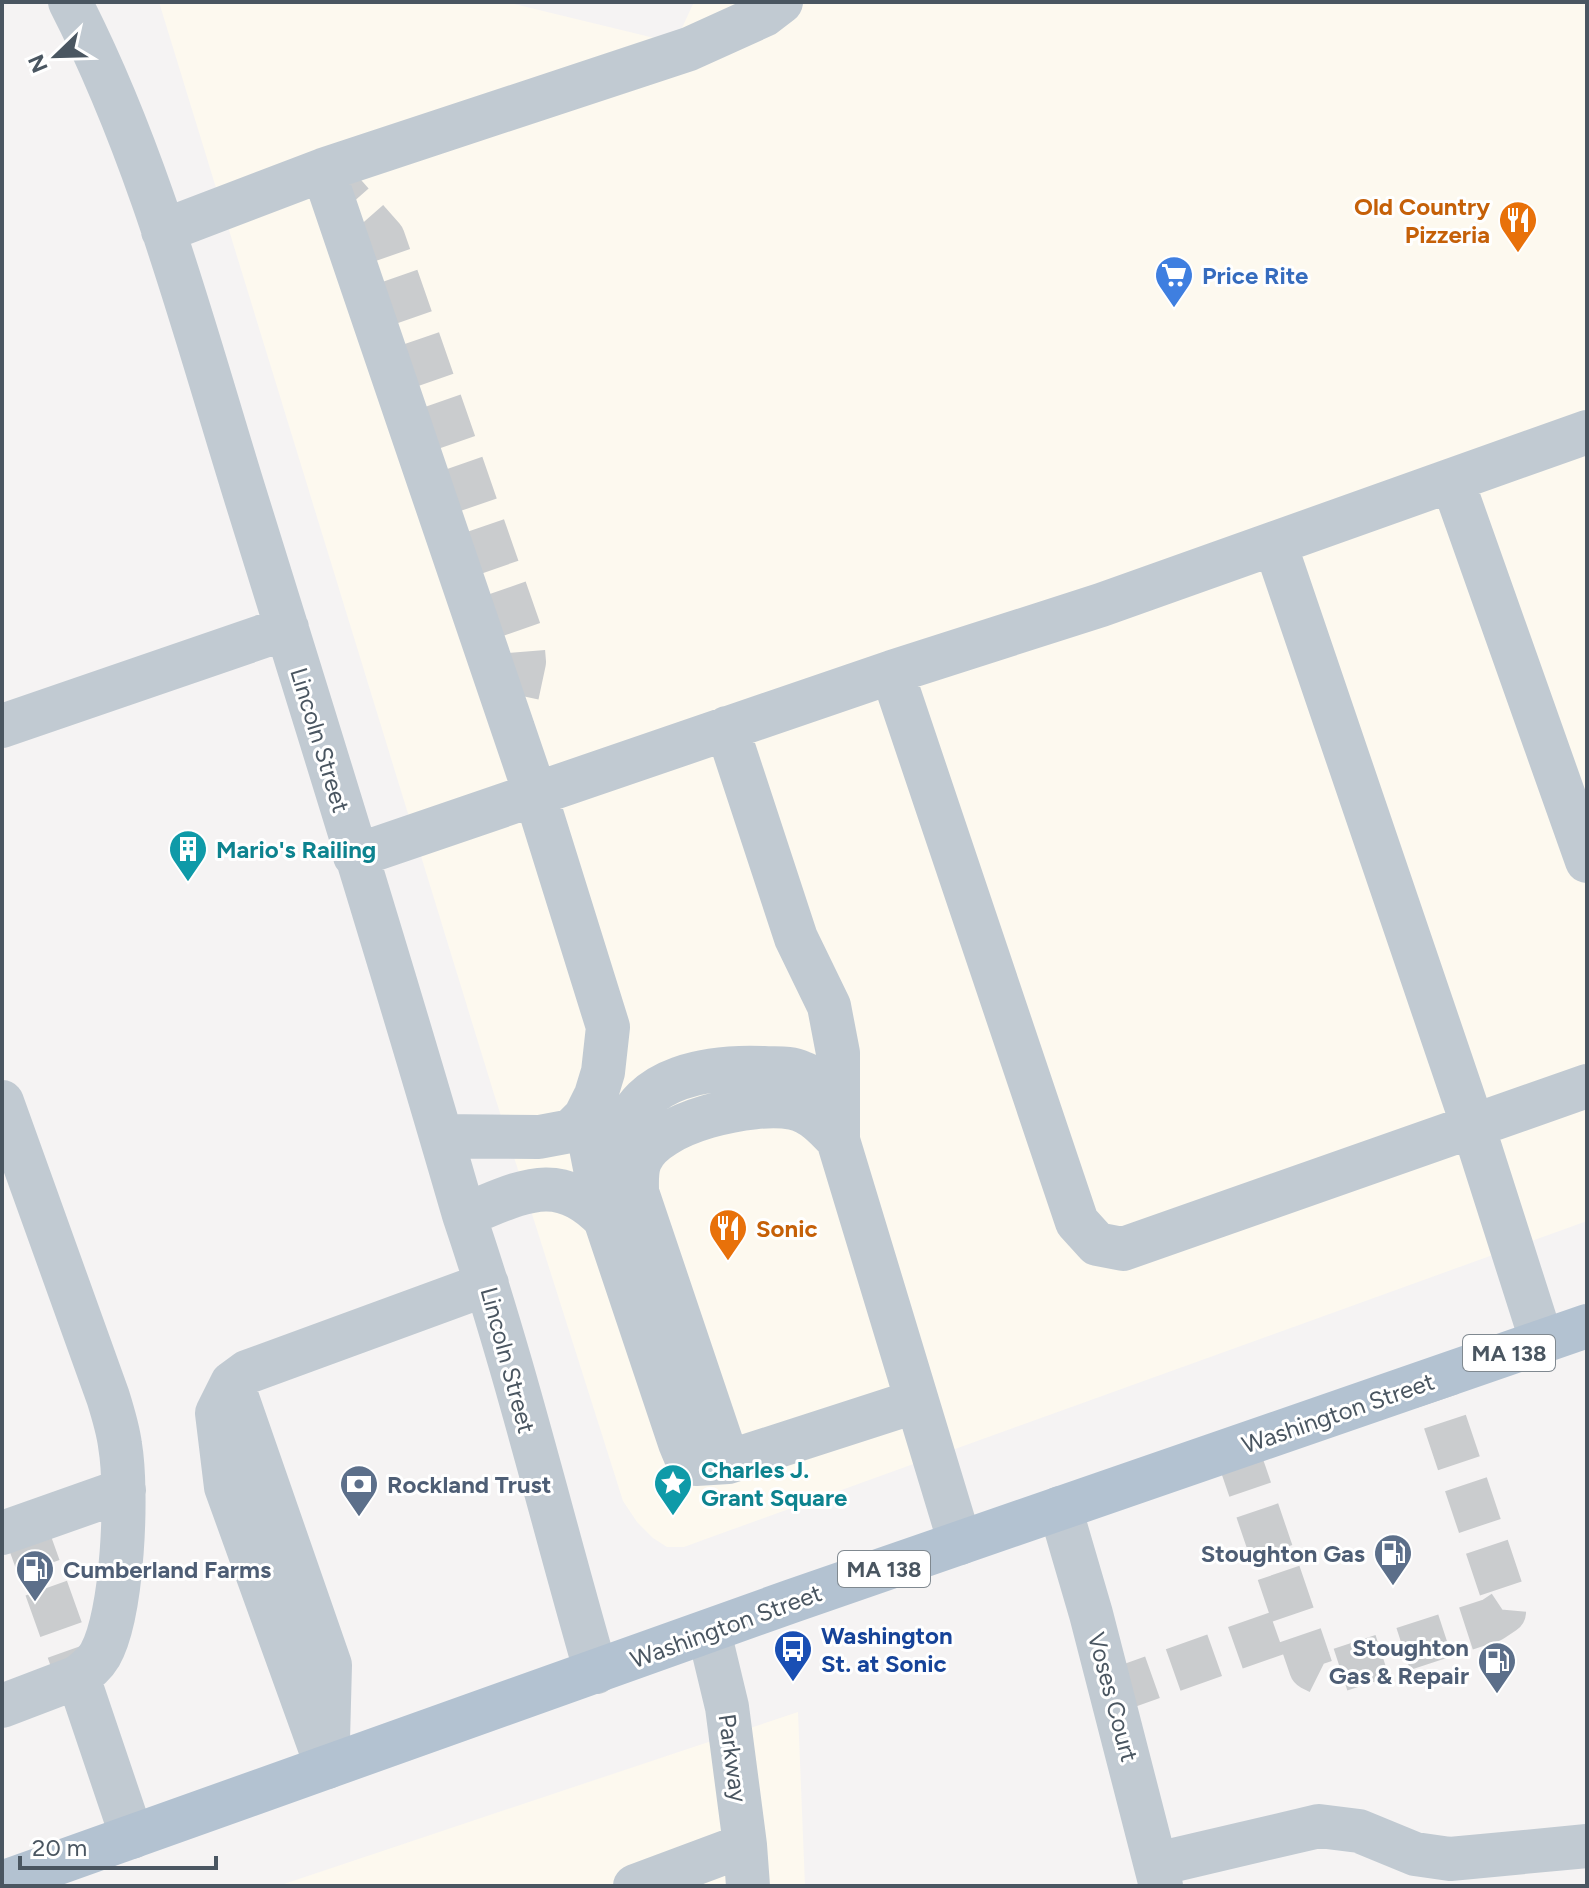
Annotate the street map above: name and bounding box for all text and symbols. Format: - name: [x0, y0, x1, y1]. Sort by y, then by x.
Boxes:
- north arrow: [16, 16, 96, 96]
- text: N: [22, 51, 54, 77]
- place label: Old Country Pizzeria: [1354, 192, 1490, 249]
- restaurant icon: Old Country Pizzeria: [1497, 199, 1539, 254]
- supermarket icon: Price Rite: [1153, 254, 1195, 309]
- place label: Price Rite: [1202, 261, 1308, 290]
- street label: Lincoln Street: [284, 664, 356, 816]
- building icon: Mario's Railing: [167, 828, 209, 883]
- place label: Mario's Railing: [216, 835, 376, 864]
- restaurant icon: Sonic: [707, 1207, 749, 1262]
- place label: Sonic: [756, 1214, 818, 1243]
- street label: Lincoln Street: [475, 1284, 541, 1436]
- road number: MA 138: [1463, 1335, 1555, 1371]
- street label: Washington Street: [1238, 1367, 1438, 1459]
- place label: Charles J. Grant Square: [701, 1455, 847, 1512]
- place icon: Charles J. Grant Square: [652, 1462, 694, 1517]
- bank icon: Rockland Trust: [338, 1463, 380, 1518]
- place label: Rockland Trust: [387, 1470, 551, 1499]
- fuel station icon: Stoughton Gas: [1372, 1532, 1414, 1587]
- place label: Stoughton Gas: [1201, 1539, 1365, 1568]
- fuel station icon: Cumberland Farms: [14, 1548, 56, 1603]
- road number: MA 138: [838, 1551, 930, 1587]
- place label: Cumberland Farms: [63, 1555, 271, 1584]
- street label: Washington Street: [626, 1578, 826, 1674]
- place label: Washington St. at Sonic: [821, 1621, 953, 1678]
- bus stop icon: Washington St. at Sonic: [772, 1628, 814, 1683]
- street label: Voses Court: [1082, 1629, 1144, 1765]
- place label: Stoughton Gas & Repair: [1329, 1633, 1469, 1690]
- fuel station icon: Stoughton Gas & Repair: [1476, 1640, 1518, 1695]
- street label: Parkway: [712, 1712, 754, 1804]
- scale bar: [20, 1820, 216, 1870]
- text: 20 m: [32, 1833, 87, 1862]

